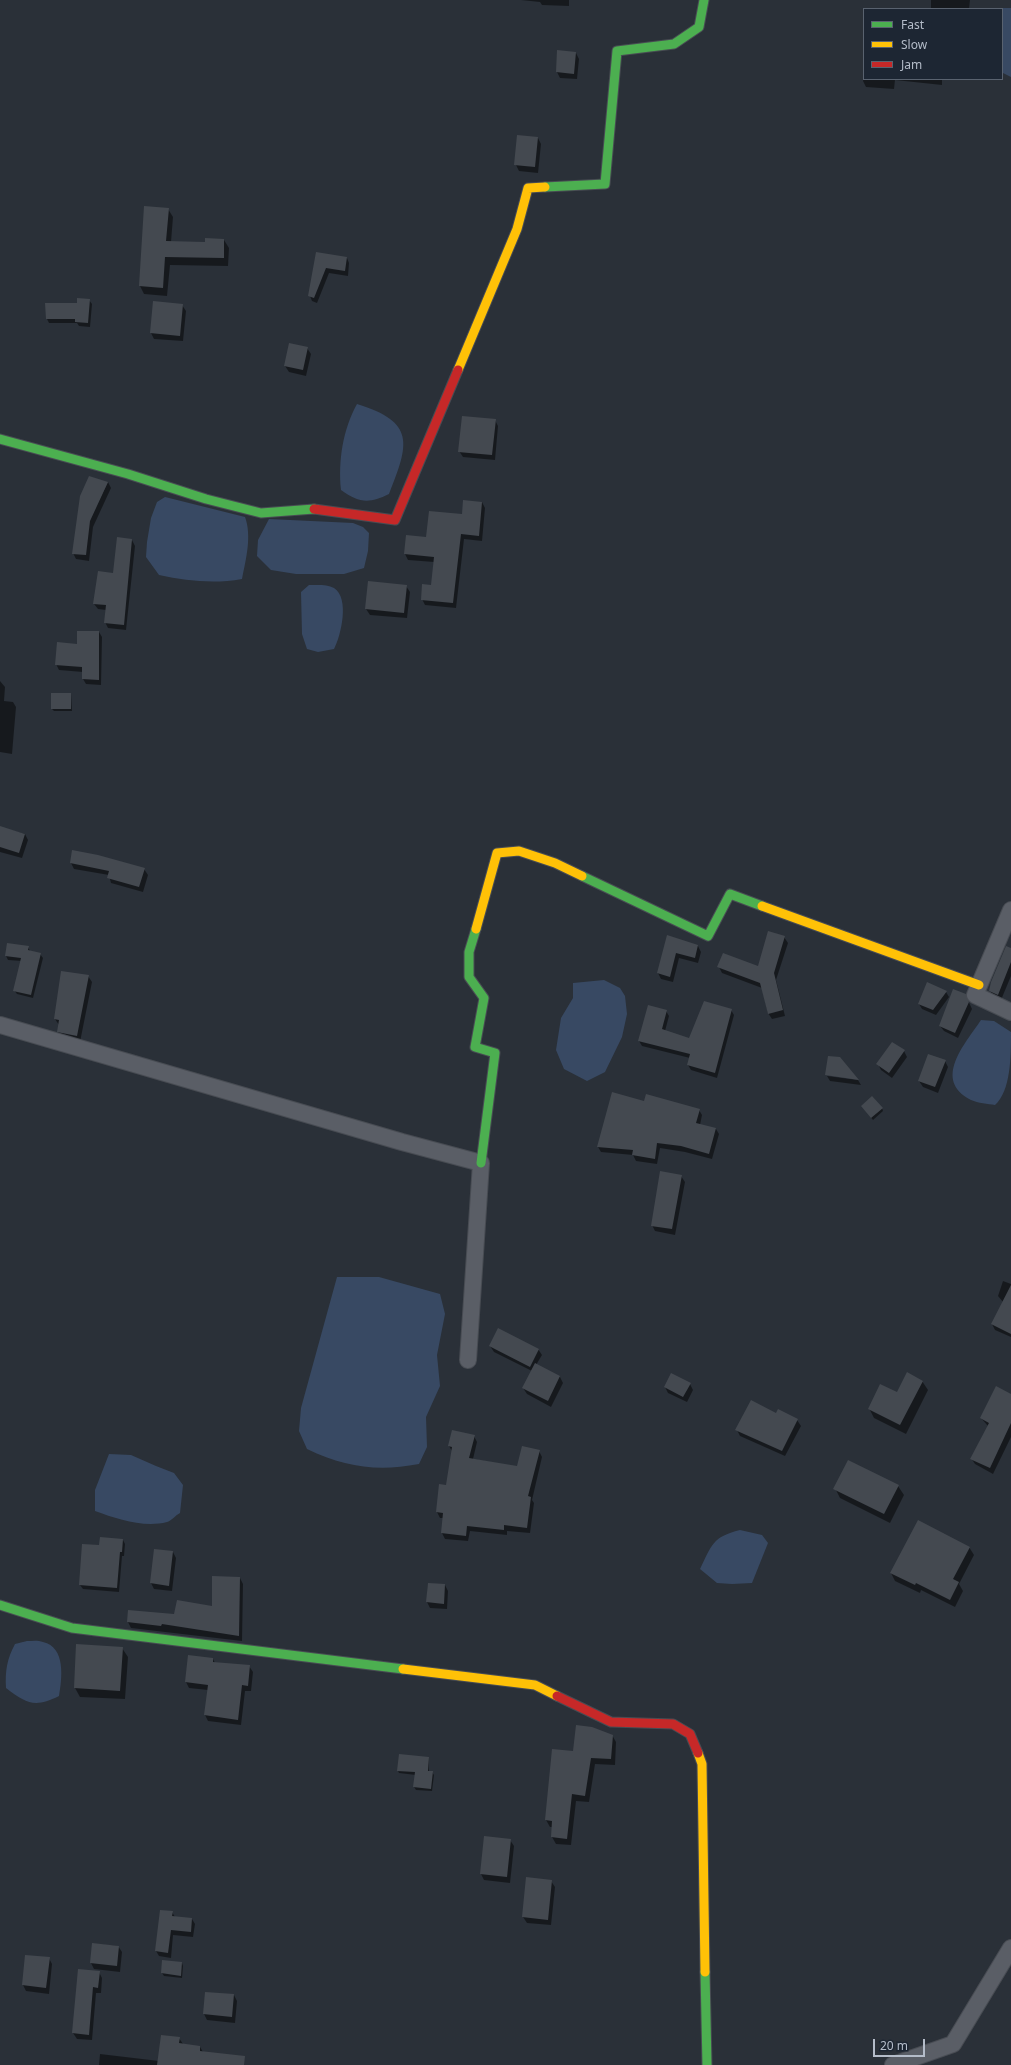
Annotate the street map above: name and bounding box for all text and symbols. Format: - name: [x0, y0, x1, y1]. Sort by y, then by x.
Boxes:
- legend: [863, 8, 1003, 80]
- text: Fast: [901, 16, 924, 33]
- text: Slow: [901, 36, 927, 53]
- text: Jam: [901, 56, 922, 73]
- scale bar: [875, 2031, 927, 2057]
- text: 20 m: [880, 2037, 908, 2054]

